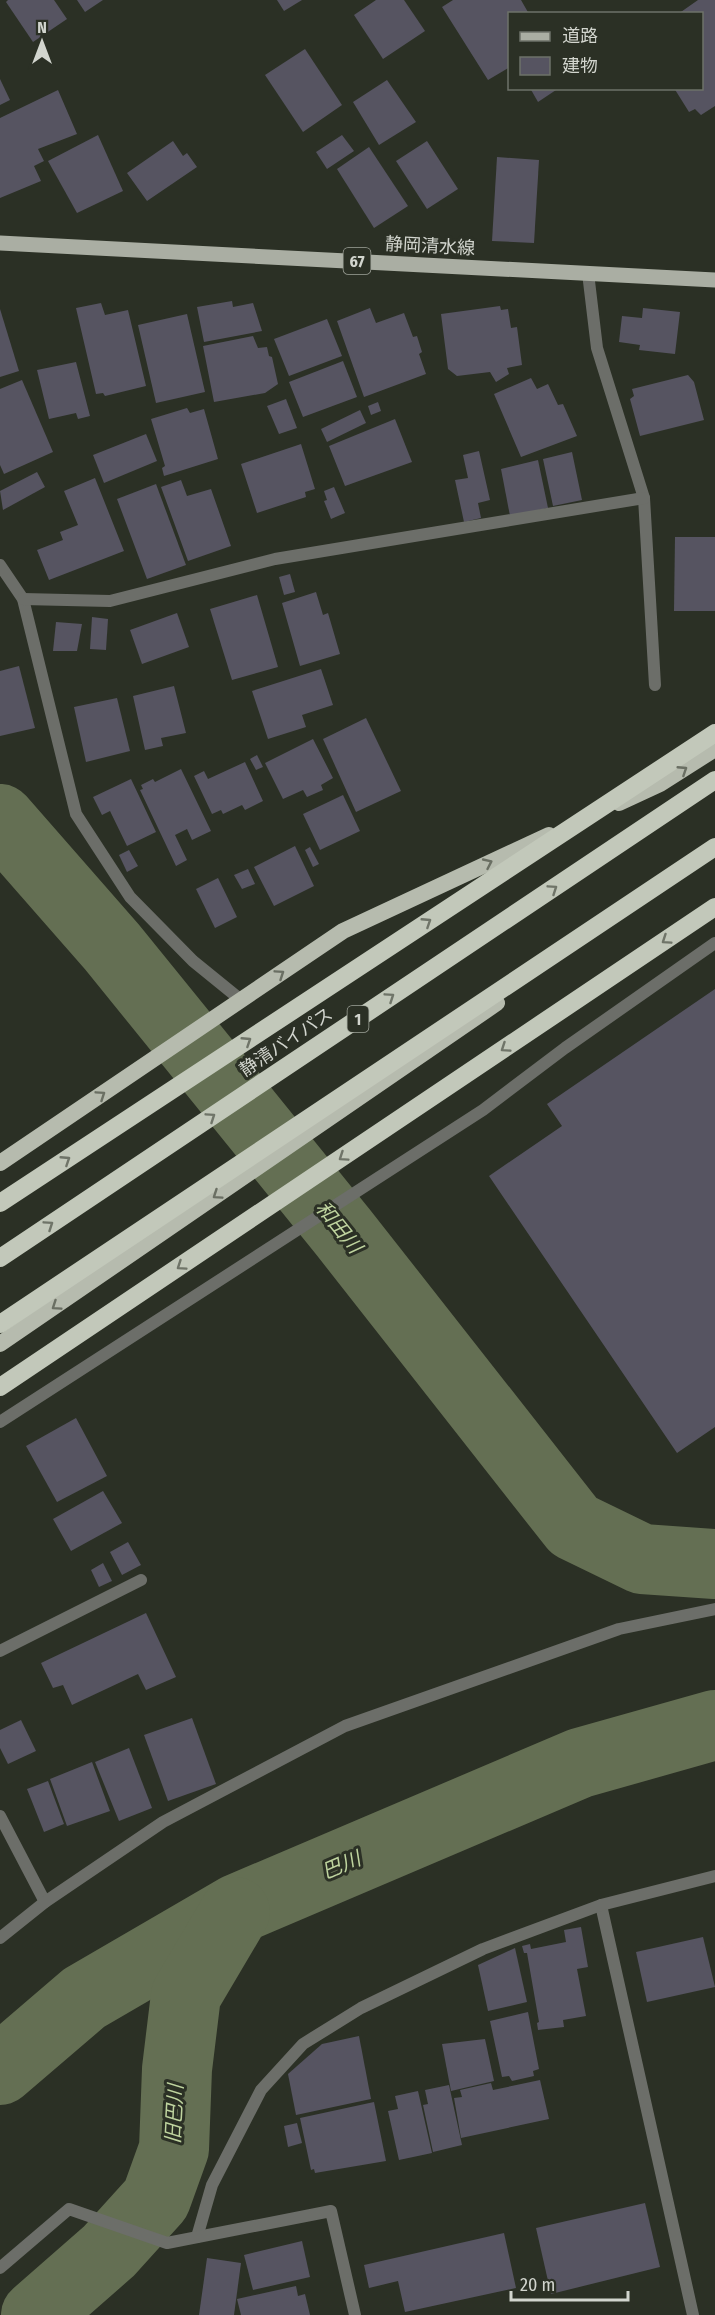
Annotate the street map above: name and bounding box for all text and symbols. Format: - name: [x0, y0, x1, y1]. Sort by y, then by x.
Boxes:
- north arrow: [12, 12, 72, 72]
- legend: [508, 12, 703, 90]
- text: N: [37, 18, 47, 37]
- text: 道路: [562, 25, 598, 47]
- text: 建物: [562, 55, 598, 77]
- street label: 静岡清水線: [384, 233, 476, 259]
- road number: 67: [344, 248, 370, 274]
- one-way arrow: [677, 765, 687, 777]
- one-way arrow: [482, 858, 493, 870]
- one-way arrow: [546, 885, 557, 896]
- one-way arrow: [420, 918, 431, 929]
- one-way arrow: [662, 933, 673, 944]
- one-way arrow: [274, 970, 284, 982]
- one-way arrow: [384, 993, 395, 1004]
- street label: 静清バイパス: [235, 1003, 337, 1081]
- road number: 1: [348, 1006, 368, 1032]
- one-way arrow: [240, 1037, 251, 1048]
- one-way arrow: [500, 1041, 511, 1052]
- one-way arrow: [94, 1091, 105, 1102]
- one-way arrow: [204, 1113, 215, 1124]
- one-way arrow: [338, 1150, 349, 1161]
- one-way arrow: [60, 1156, 71, 1167]
- one-way arrow: [212, 1188, 223, 1199]
- water label: 和田川: [311, 1196, 368, 1259]
- one-way arrow: [42, 1222, 53, 1233]
- one-way arrow: [177, 1259, 188, 1270]
- one-way arrow: [51, 1299, 62, 1310]
- water label: 巴川: [318, 1845, 366, 1884]
- water label: 旧巴川: [160, 2081, 188, 2145]
- scale bar: [511, 2264, 628, 2302]
- text: 20 m: [520, 2274, 555, 2296]

